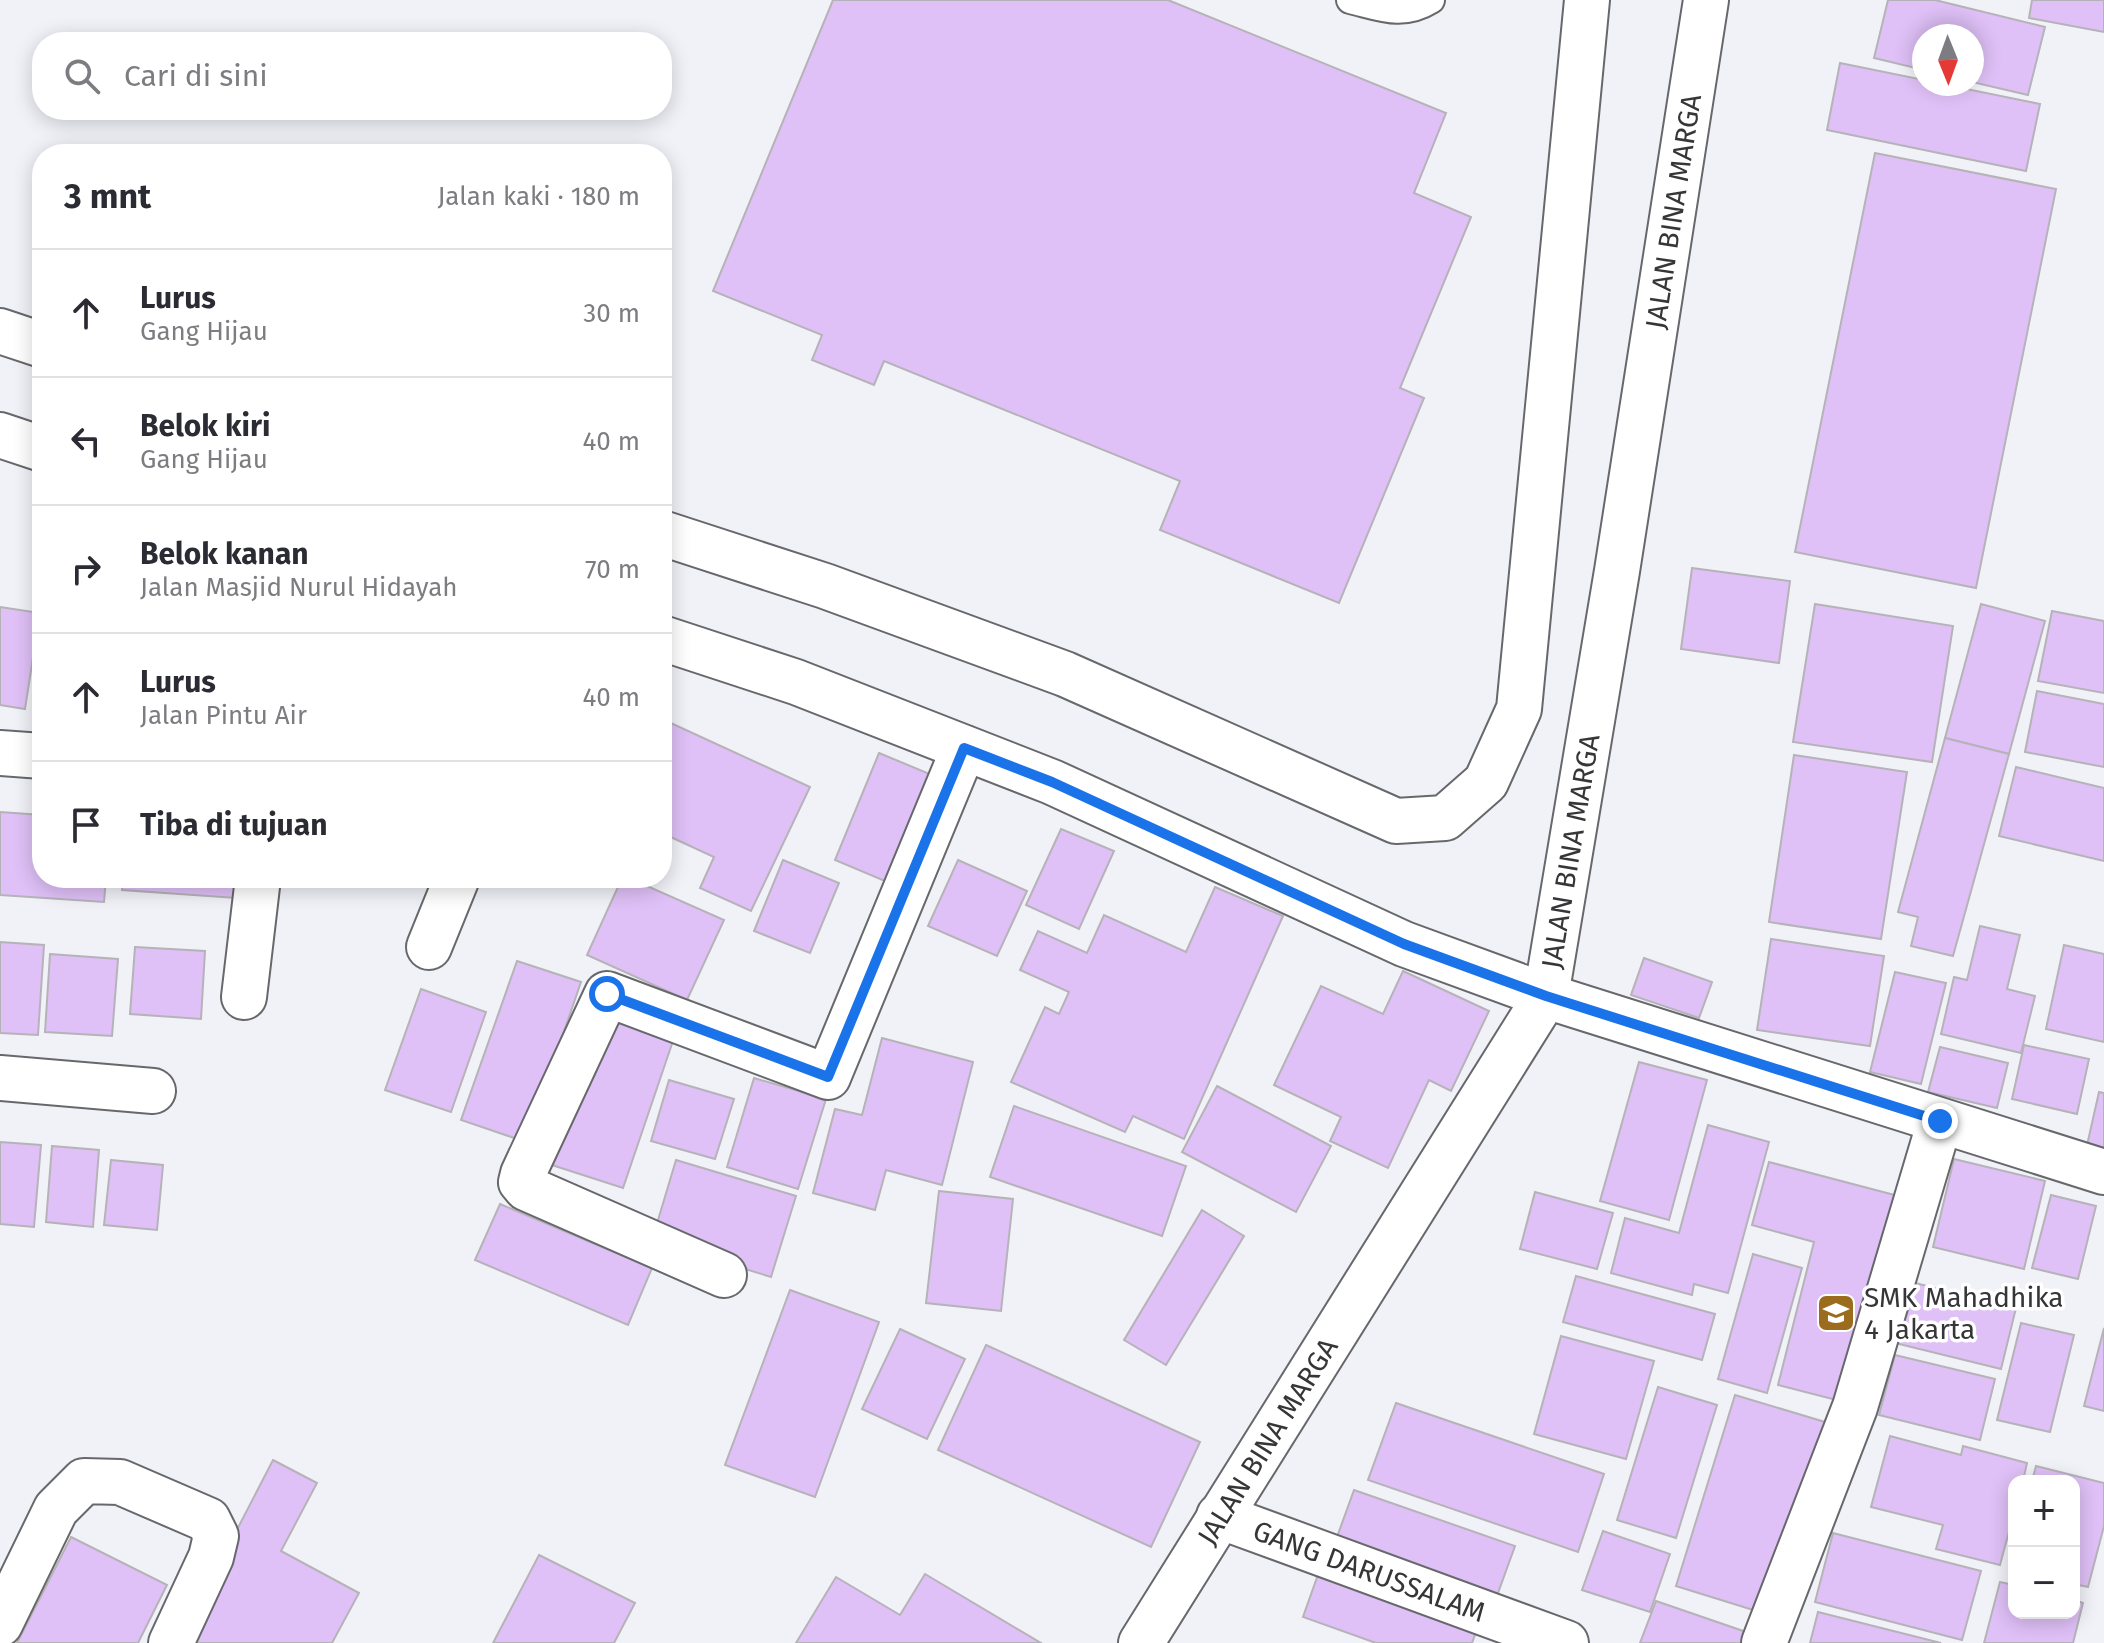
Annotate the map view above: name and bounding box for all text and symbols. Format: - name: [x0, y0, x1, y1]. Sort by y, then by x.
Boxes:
- north arrow: [1912, 24, 1984, 96]
- search box: [32, 32, 672, 120]
- icon: search: [60, 54, 104, 98]
- text: Cari di sini: [124, 58, 268, 94]
- street label: JALAN BINA MARGA: [1639, 92, 1708, 331]
- text: 3 mnt: [64, 176, 151, 217]
- text: Jalan kaki · 180 m: [437, 181, 640, 212]
- text: Lurus: [140, 280, 216, 316]
- icon: ahead: [64, 291, 108, 335]
- text: 30 m: [583, 298, 640, 329]
- text: Gang Hijau: [140, 316, 268, 347]
- text: Belok kiri: [140, 408, 271, 444]
- icon: left: [64, 419, 108, 463]
- text: 40 m: [582, 426, 640, 457]
- text: Gang Hijau: [140, 444, 268, 475]
- text: Belok kanan: [140, 536, 309, 572]
- icon: right: [64, 547, 108, 591]
- text: 70 m: [585, 554, 640, 585]
- text: Jalan Masjid Nurul Hidayah: [140, 572, 458, 603]
- text: Lurus: [140, 664, 216, 700]
- icon: ahead: [64, 675, 108, 719]
- text: 40 m: [582, 682, 640, 713]
- text: Jalan Pintu Air: [140, 700, 307, 731]
- street label: JALAN BINA MARGA: [1535, 732, 1606, 971]
- icon: arrive: [64, 803, 108, 847]
- text: Tiba di tujuan: [140, 807, 327, 843]
- route start: [589, 976, 625, 1012]
- route end: [1922, 1103, 1958, 1139]
- place label: SMK Mahadhika 4 Jakarta: [1864, 1281, 2064, 1346]
- school or university icon: SMK Mahadhika 4 Jakarta: [1815, 1292, 1857, 1334]
- street label: JALAN BINA MARGA: [1191, 1332, 1345, 1551]
- map controls: [2008, 1475, 2080, 1619]
- button: +: [2008, 1475, 2080, 1547]
- street label: GANG DARUSSALAM: [1248, 1514, 1490, 1629]
- button: −: [2008, 1547, 2080, 1619]

